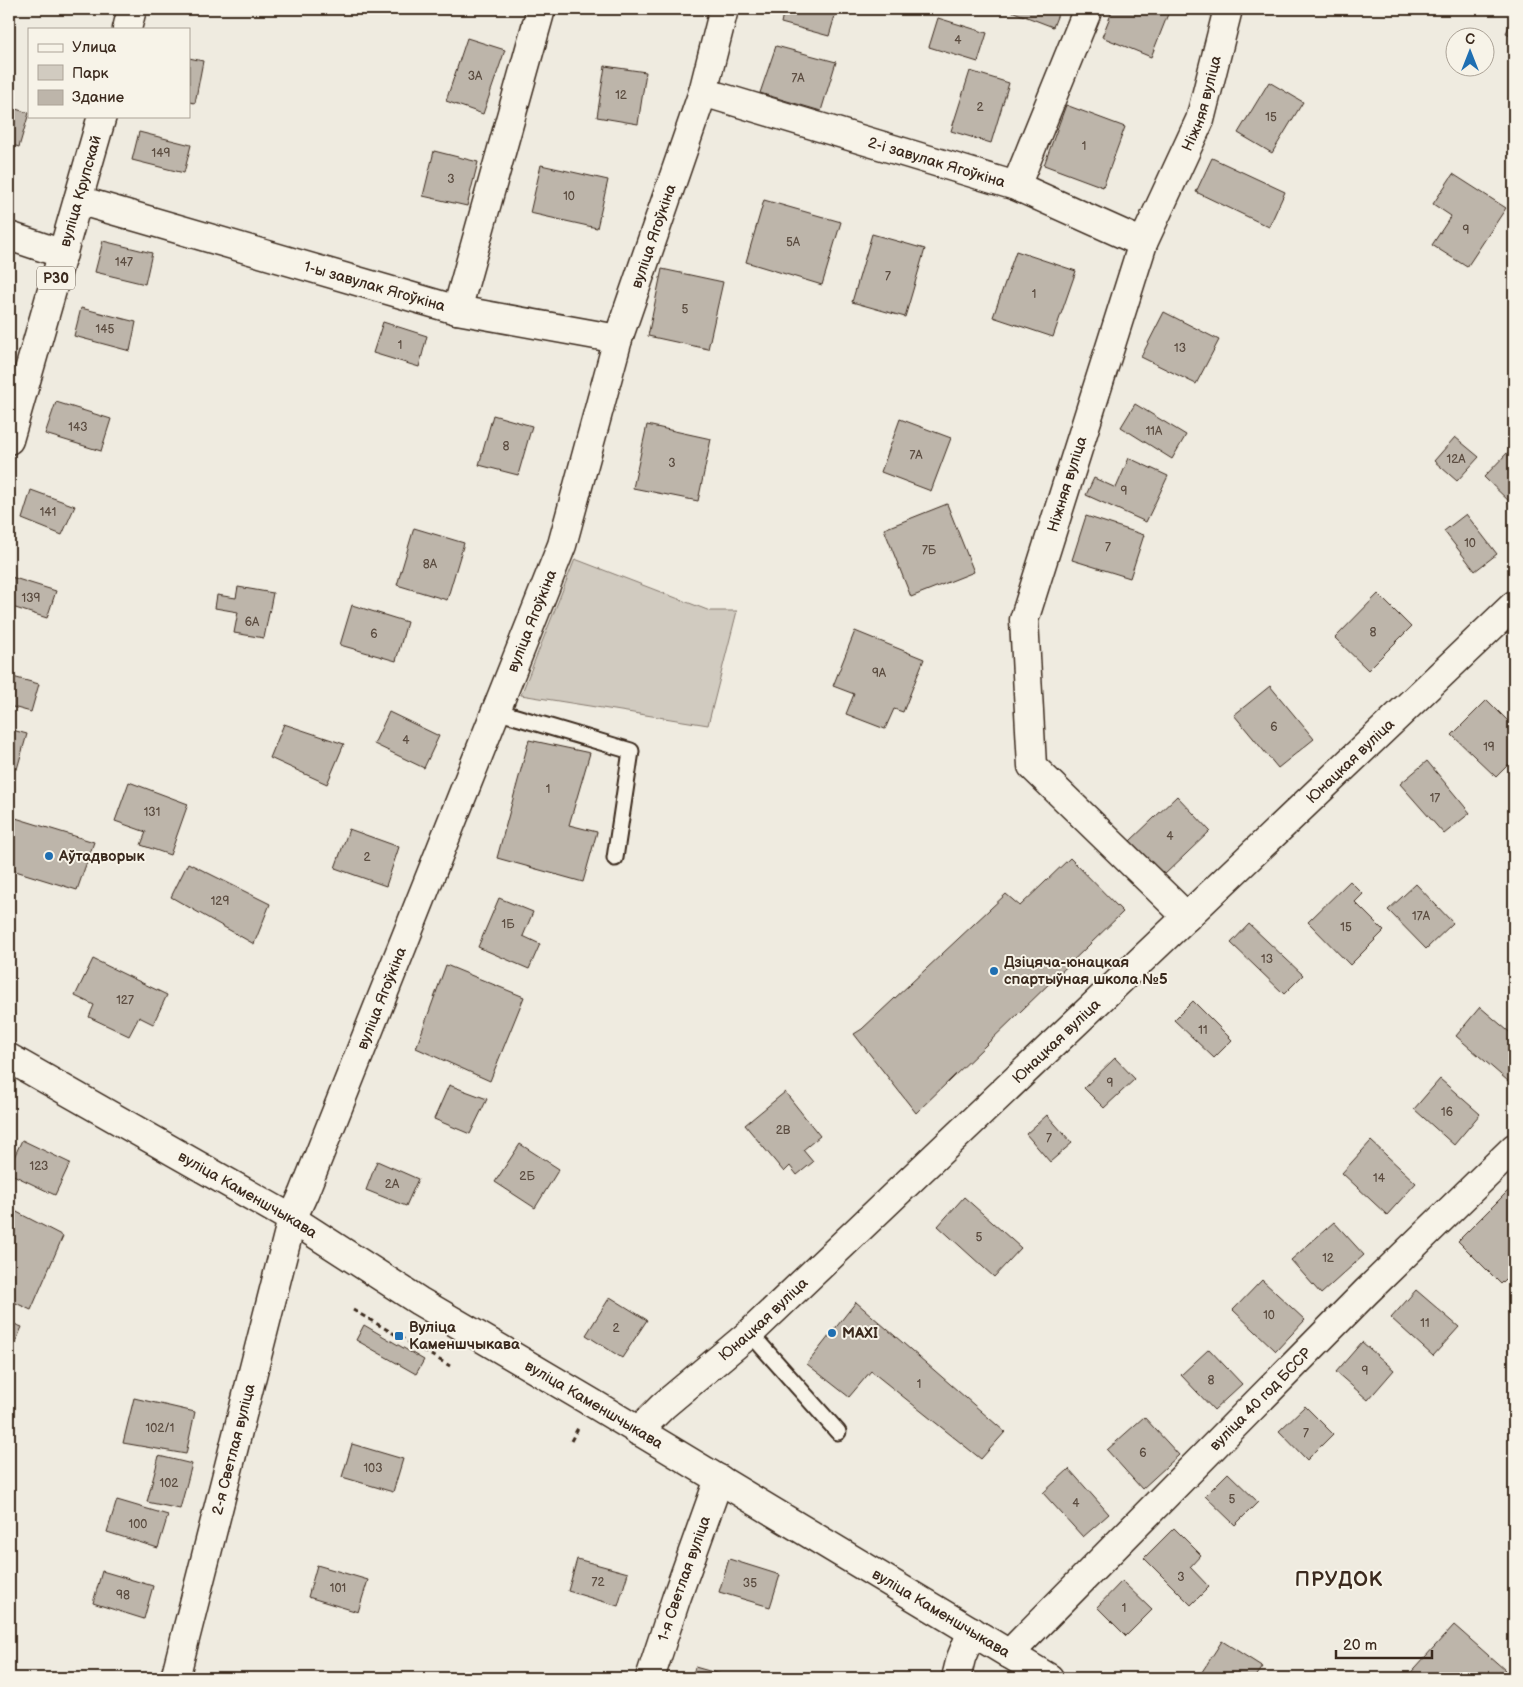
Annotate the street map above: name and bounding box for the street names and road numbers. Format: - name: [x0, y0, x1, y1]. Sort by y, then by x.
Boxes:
- street label: Ніжняя вуліца: [1178, 54, 1226, 154]
- street label: вуліца Крупскай: [56, 133, 106, 249]
- street label: 2-і завулак Ягоўкіна: [866, 133, 1008, 192]
- street label: вуліца Ягоўкіна: [627, 182, 681, 291]
- street label: 1-ы завулак Ягоўкіна: [302, 257, 448, 316]
- road number: Р30: [37, 266, 75, 290]
- street label: Ніжняя вуліца: [1043, 434, 1091, 535]
- street label: вуліца Ягоўкіна: [503, 567, 561, 675]
- street label: Юнацкая вуліца: [1302, 715, 1399, 808]
- street label: вуліца Ягоўкіна: [353, 944, 411, 1052]
- street label: Юнацкая вуліца: [1009, 995, 1105, 1088]
- street label: вуліца Каменшчыкава: [175, 1147, 321, 1243]
- street label: Юнацкая вуліца: [715, 1274, 812, 1365]
- street label: вуліца 40 год БССР: [1206, 1344, 1316, 1455]
- street label: вуліца Каменшчыкава: [521, 1356, 666, 1453]
- street label: 2-я Светлая вуліца: [208, 1382, 260, 1517]
- street label: 1-я Светлая вуліца: [654, 1513, 715, 1644]
- street label: вуліца Каменшчыкава: [868, 1565, 1013, 1662]

